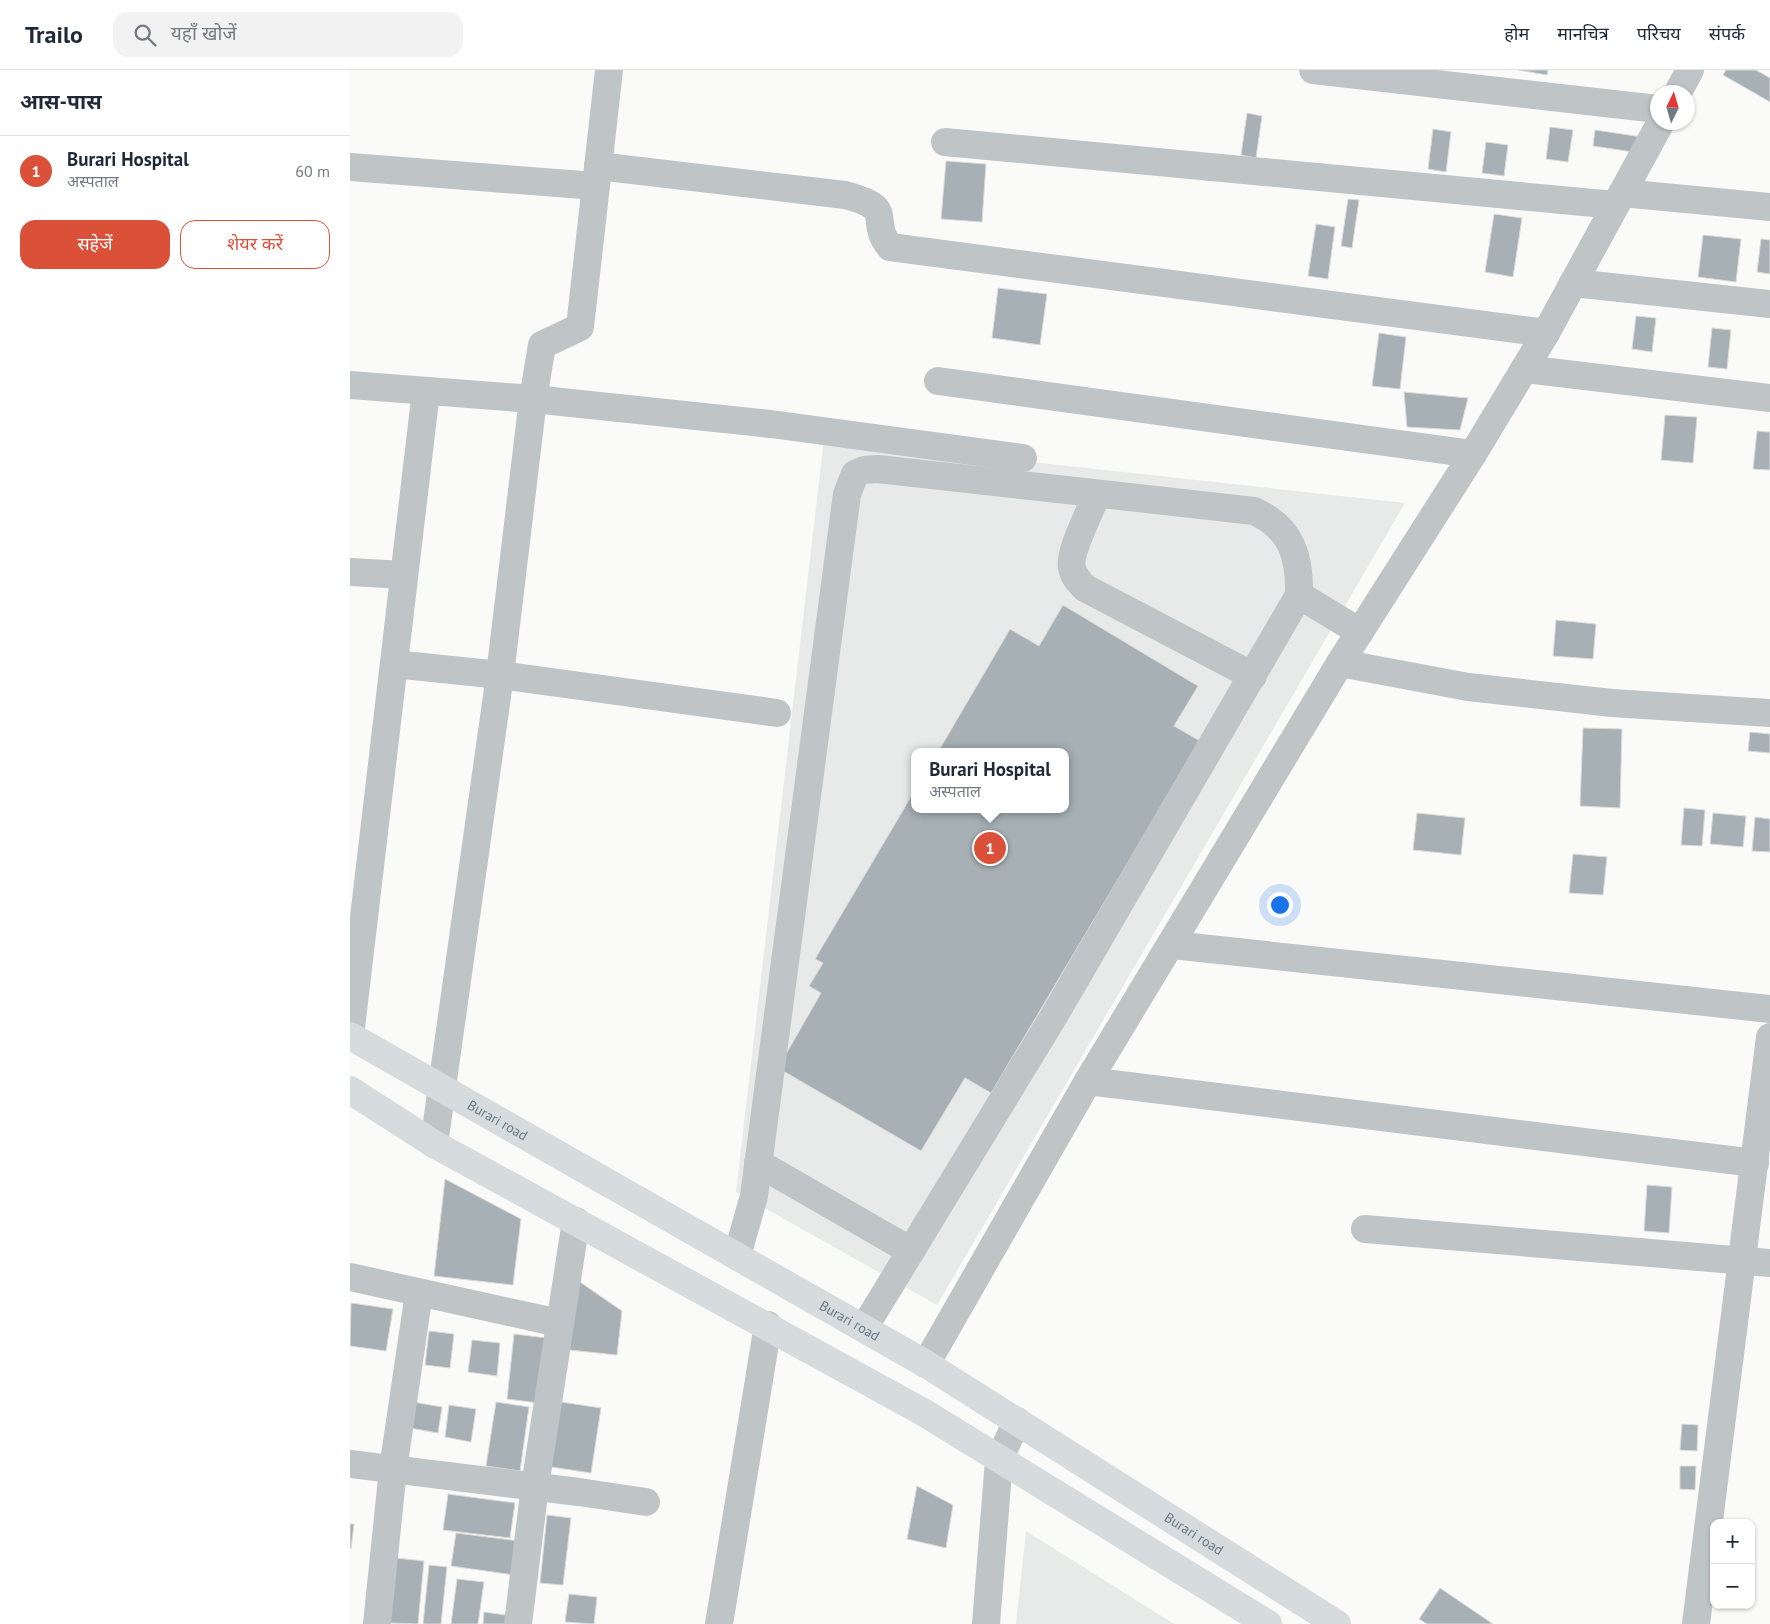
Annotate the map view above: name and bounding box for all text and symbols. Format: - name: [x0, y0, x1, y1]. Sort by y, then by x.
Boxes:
- search box: [113, 12, 463, 57]
- text: Trailo: [25, 19, 83, 50]
- icon: search: [131, 21, 159, 49]
- text: यहाँ खोजें: [171, 21, 237, 45]
- text: होम: [1504, 22, 1529, 45]
- text: मानचित्र: [1557, 22, 1609, 45]
- text: परिचय: [1637, 22, 1681, 45]
- text: संपर्क: [1709, 22, 1745, 45]
- north arrow: [1650, 85, 1695, 130]
- text: आस-पास: [20, 88, 102, 115]
- text: Burari Hospital: [67, 147, 189, 171]
- text: 1: [31, 161, 41, 181]
- text: 60 m: [295, 161, 330, 181]
- text: अस्पताल: [67, 171, 119, 191]
- button: सहेजें: [20, 220, 170, 269]
- button: शेयर करें: [180, 220, 330, 269]
- popup: [911, 748, 1069, 813]
- text: Burari Hospital: [929, 757, 1051, 781]
- text: अस्पताल: [929, 781, 981, 801]
- pin: 1: [974, 829, 1006, 867]
- your location: [1267, 892, 1293, 918]
- street label: Burari road: [464, 1096, 531, 1144]
- street label: Burari road: [816, 1296, 883, 1345]
- street label: Burari road: [1161, 1508, 1227, 1559]
- map controls: [1710, 1519, 1755, 1609]
- button: +: [1710, 1519, 1755, 1564]
- button: −: [1710, 1564, 1755, 1609]

